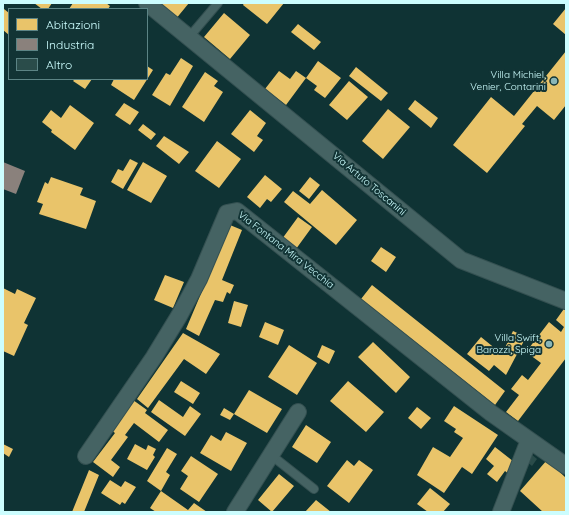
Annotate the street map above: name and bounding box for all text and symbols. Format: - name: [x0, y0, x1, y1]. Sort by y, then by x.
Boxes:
- legend: [8, 8, 148, 80]
- text: Abitazioni: [46, 17, 100, 32]
- text: Industria: [46, 37, 94, 52]
- text: Altro: [46, 57, 72, 72]
- place label: Villa Michiel, Venier, Contarini: [470, 69, 546, 92]
- marker: Villa Michiel, Venier, Contarini: [549, 76, 559, 86]
- street label: Via Artuto Toscanini: [330, 150, 408, 218]
- street label: Via Fontana Mira Vecchia: [236, 209, 336, 291]
- place label: Villa Swift, Barozzi, Spiga: [476, 332, 541, 356]
- marker: Villa Swift, Barozzi, Spiga: [544, 339, 554, 349]

